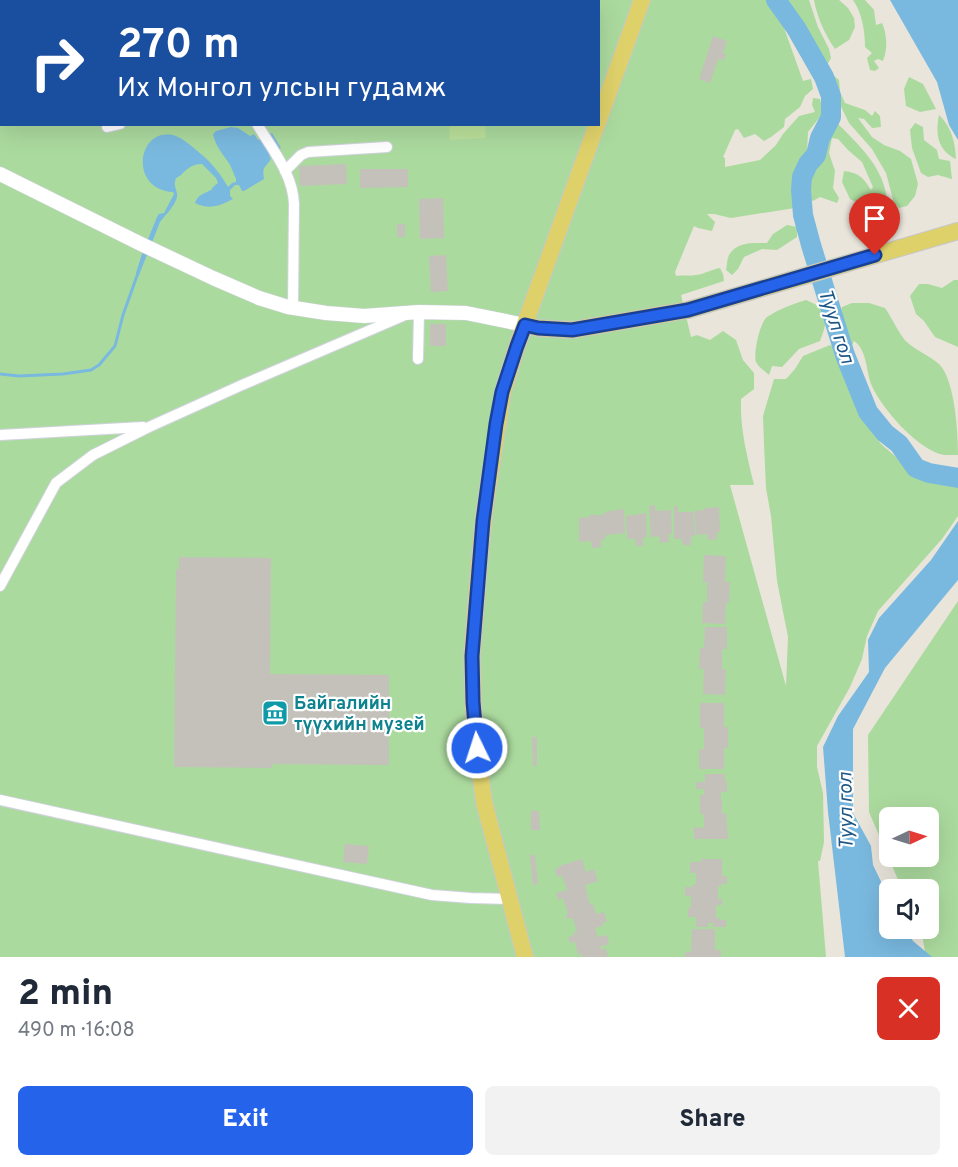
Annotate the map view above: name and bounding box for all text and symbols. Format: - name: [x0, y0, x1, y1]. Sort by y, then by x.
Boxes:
- text: 270 m: [117, 20, 240, 73]
- icon: right: [18, 24, 96, 102]
- text: Их Монгол улсын гудамж: [117, 72, 446, 106]
- pin: [849, 193, 900, 255]
- icon: arrive: [858, 202, 891, 235]
- water label: Туул гол: [811, 286, 860, 368]
- place label: Байгалийн түүхийн музей: [294, 693, 425, 737]
- museum icon: Байгалийн түүхийн музей: [260, 698, 290, 728]
- position arrow: [445, 716, 509, 780]
- water label: Туул гол: [833, 772, 861, 850]
- north arrow: [879, 807, 939, 867]
- map controls: [879, 807, 939, 939]
- button: sound: [879, 879, 939, 939]
- text: 2 min: [18, 972, 113, 1018]
- button: close: [877, 977, 940, 1040]
- text: 490 m · 16:08: [18, 1018, 135, 1044]
- button: Exit: [18, 1086, 473, 1155]
- button: Share: [485, 1086, 940, 1155]

